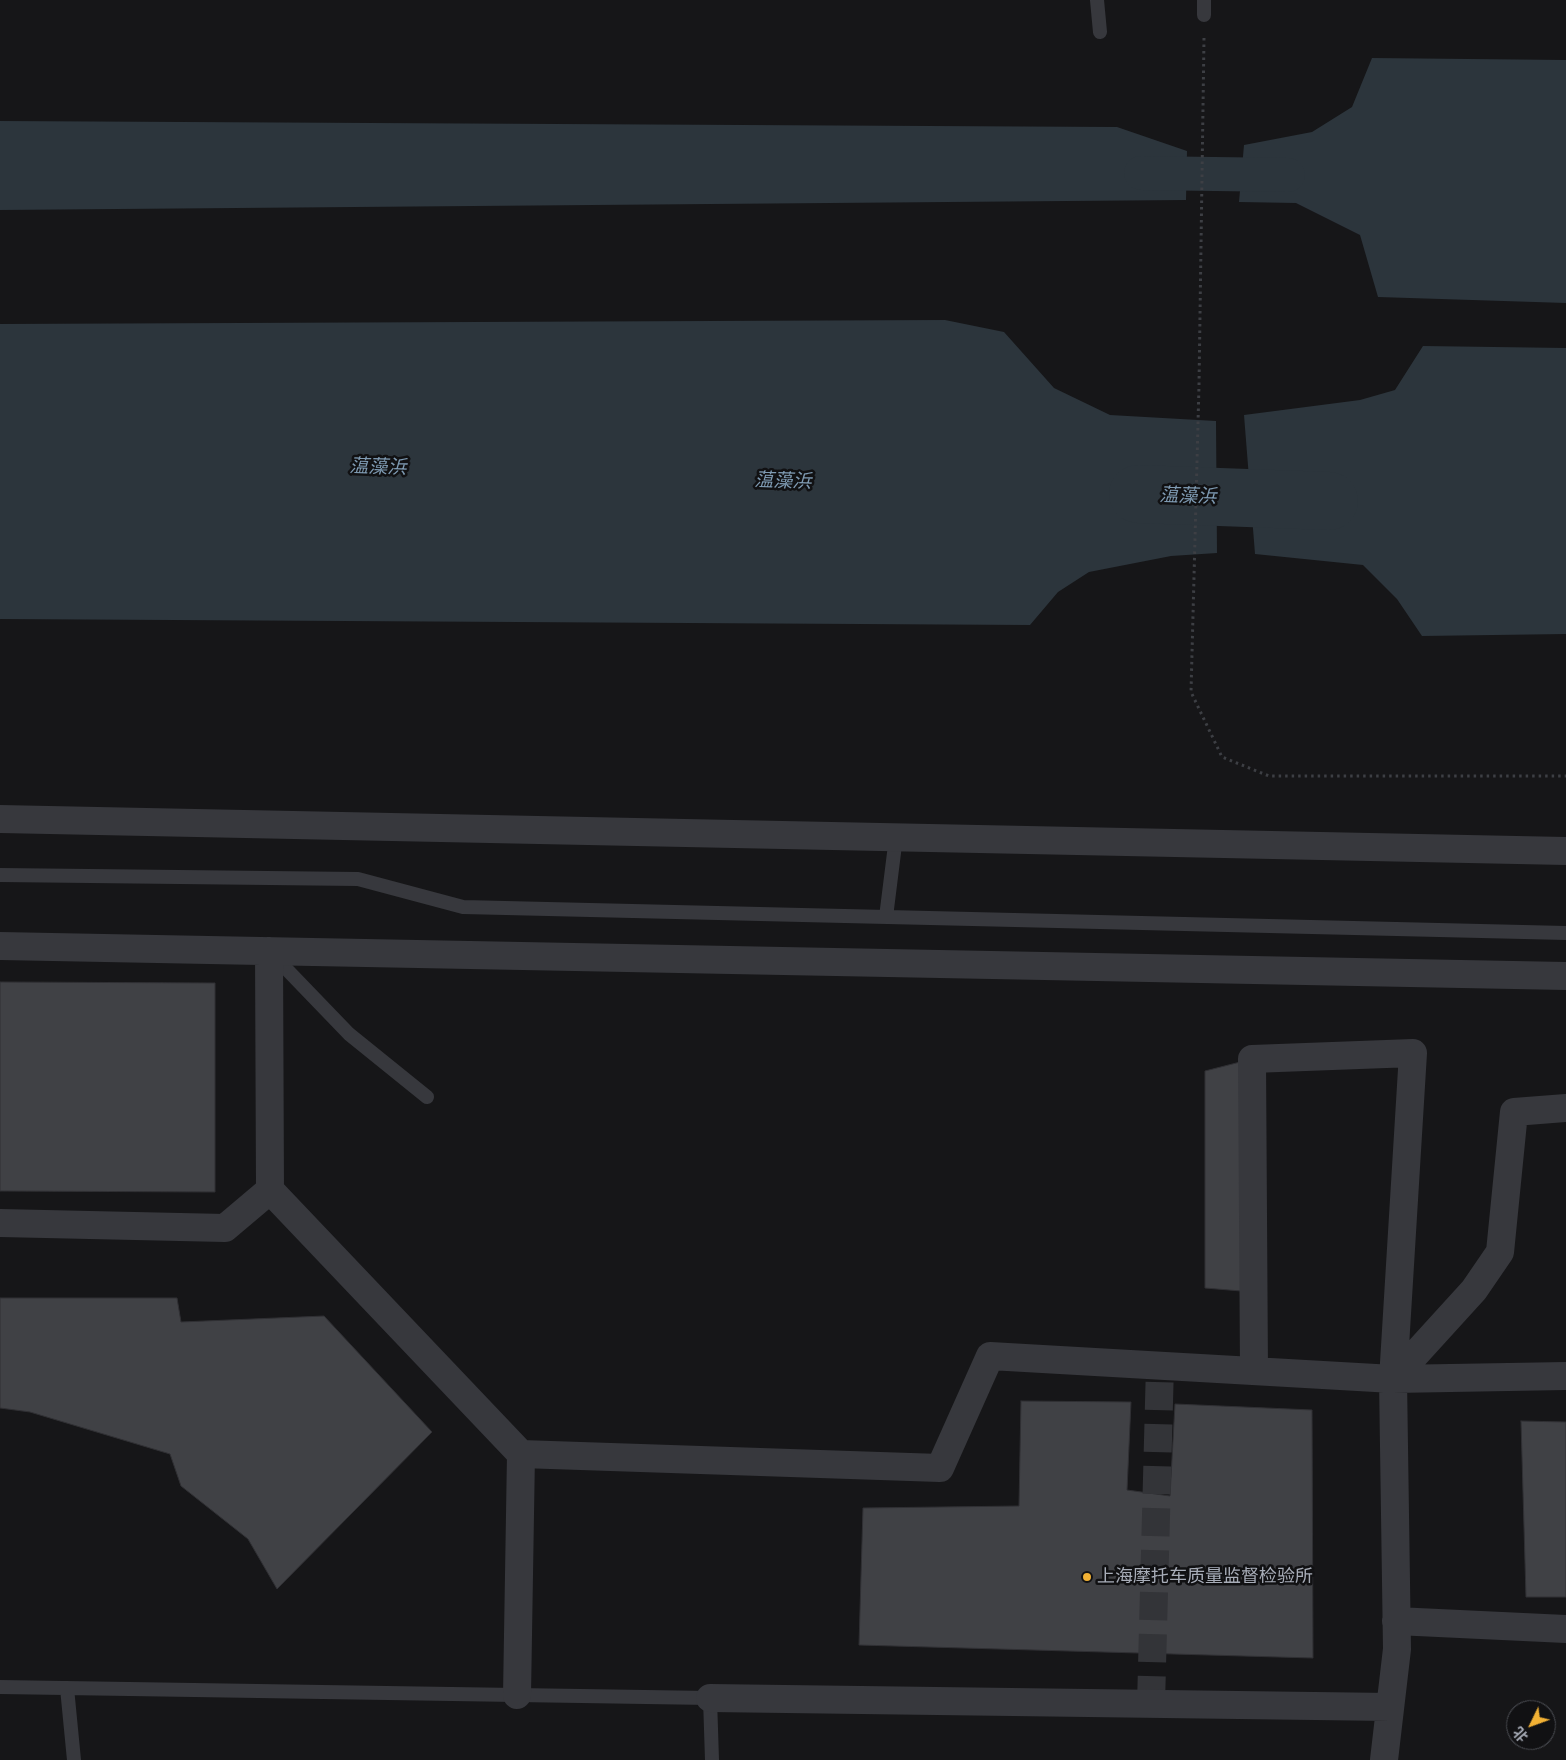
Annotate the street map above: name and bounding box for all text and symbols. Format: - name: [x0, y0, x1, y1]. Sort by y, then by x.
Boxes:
- water label: 蕰藻浜: [349, 455, 407, 479]
- water label: 蕰藻浜: [754, 469, 812, 493]
- water label: 蕰藻浜: [1159, 484, 1217, 508]
- place label: 上海摩托车质量监督检验所: [1097, 1566, 1313, 1588]
- marker: 上海摩托车质量监督检验所: [1081, 1571, 1093, 1583]
- north arrow: [1506, 1700, 1556, 1750]
- text: 北: [1510, 1724, 1531, 1745]

